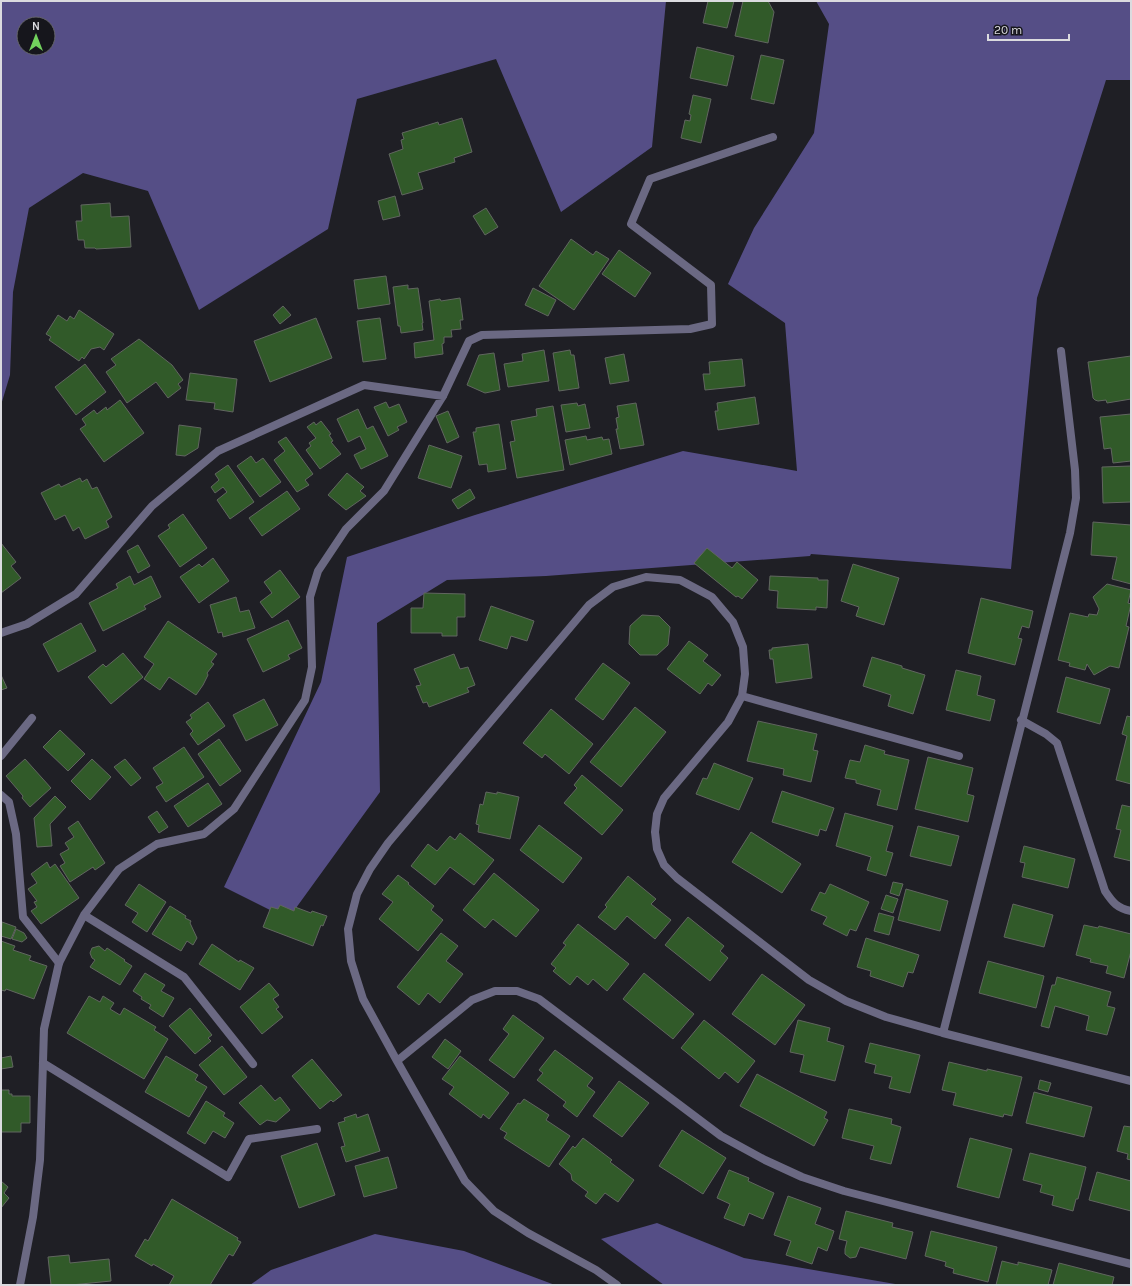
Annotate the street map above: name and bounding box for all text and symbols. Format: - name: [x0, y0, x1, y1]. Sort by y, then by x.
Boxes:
- north arrow: [16, 16, 56, 56]
- scale bar: [988, 16, 1069, 42]
- text: N: [32, 20, 40, 33]
- text: 20 m: [994, 23, 1022, 37]

